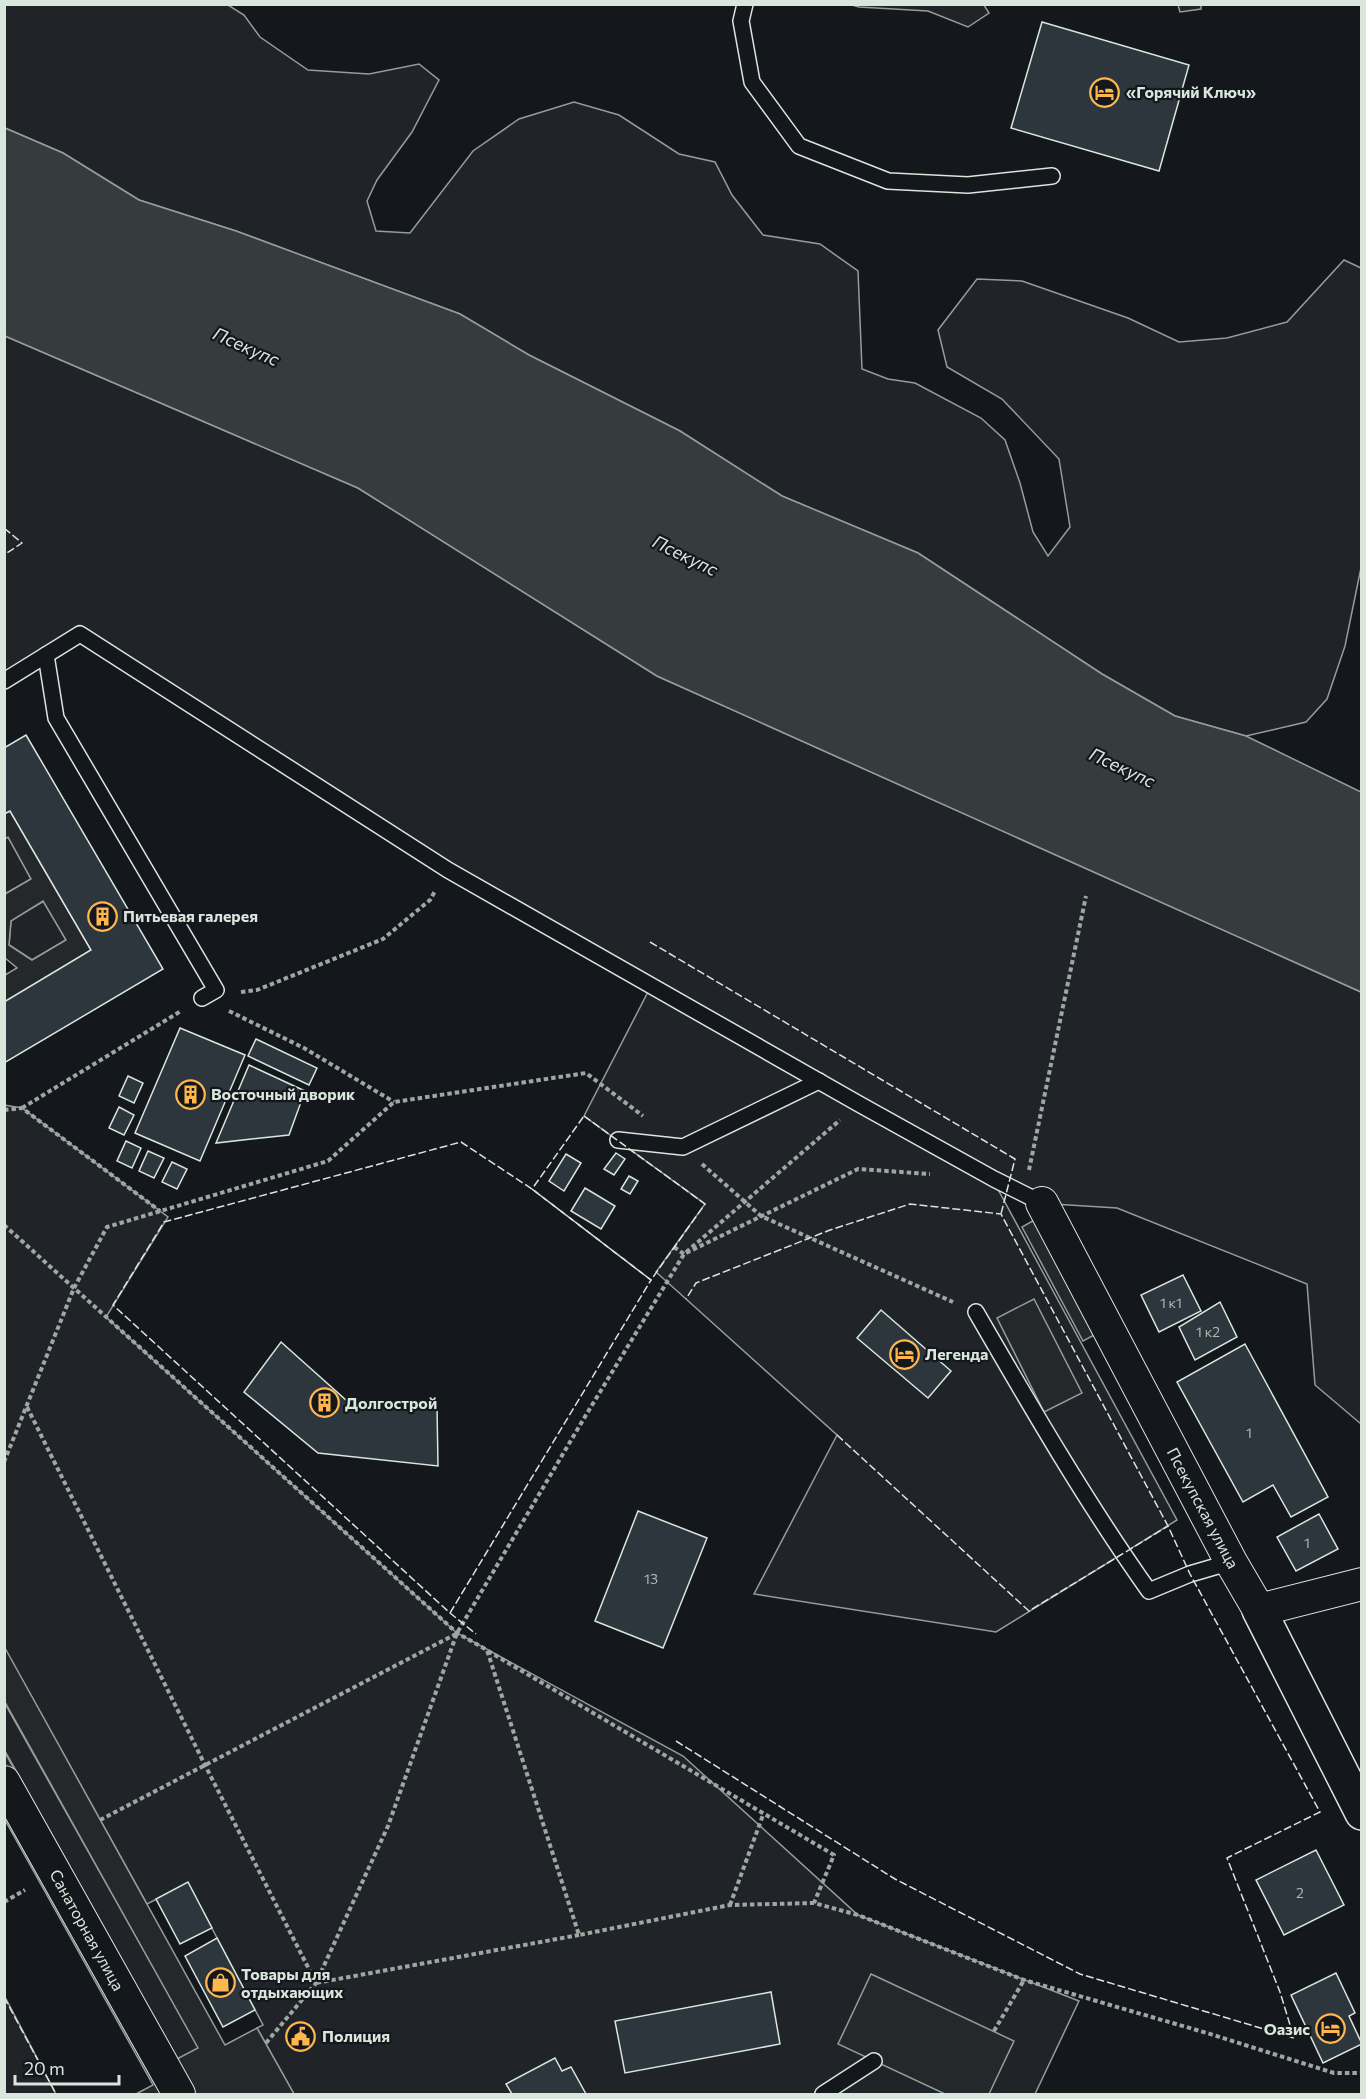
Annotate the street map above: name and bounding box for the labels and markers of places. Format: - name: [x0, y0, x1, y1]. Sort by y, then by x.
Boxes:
- hotel icon: «Горячий Ключ»: [1089, 76, 1121, 108]
- place label: «Горячий Ключ»: [1126, 82, 1256, 101]
- building icon: Питьевая галерея: [86, 900, 118, 932]
- place label: Питьевая галерея: [123, 906, 258, 925]
- building icon: Восточный дворик: [174, 1078, 206, 1110]
- place label: Восточный дворик: [211, 1084, 355, 1103]
- hotel icon: Легенда: [888, 1338, 920, 1370]
- place label: Легенда: [925, 1344, 988, 1363]
- building icon: Долгострой: [308, 1387, 340, 1419]
- place label: Долгострой: [345, 1393, 437, 1412]
- place label: Товары для отдыхающих: [241, 1964, 343, 2001]
- shop icon: Товары для отдыхающих: [204, 1967, 236, 1999]
- hotel icon: Оазис: [1315, 2013, 1347, 2045]
- place label: Оазис: [1264, 2019, 1310, 2038]
- public building icon: Полиция: [285, 2020, 317, 2052]
- place label: Полиция: [322, 2026, 390, 2045]

